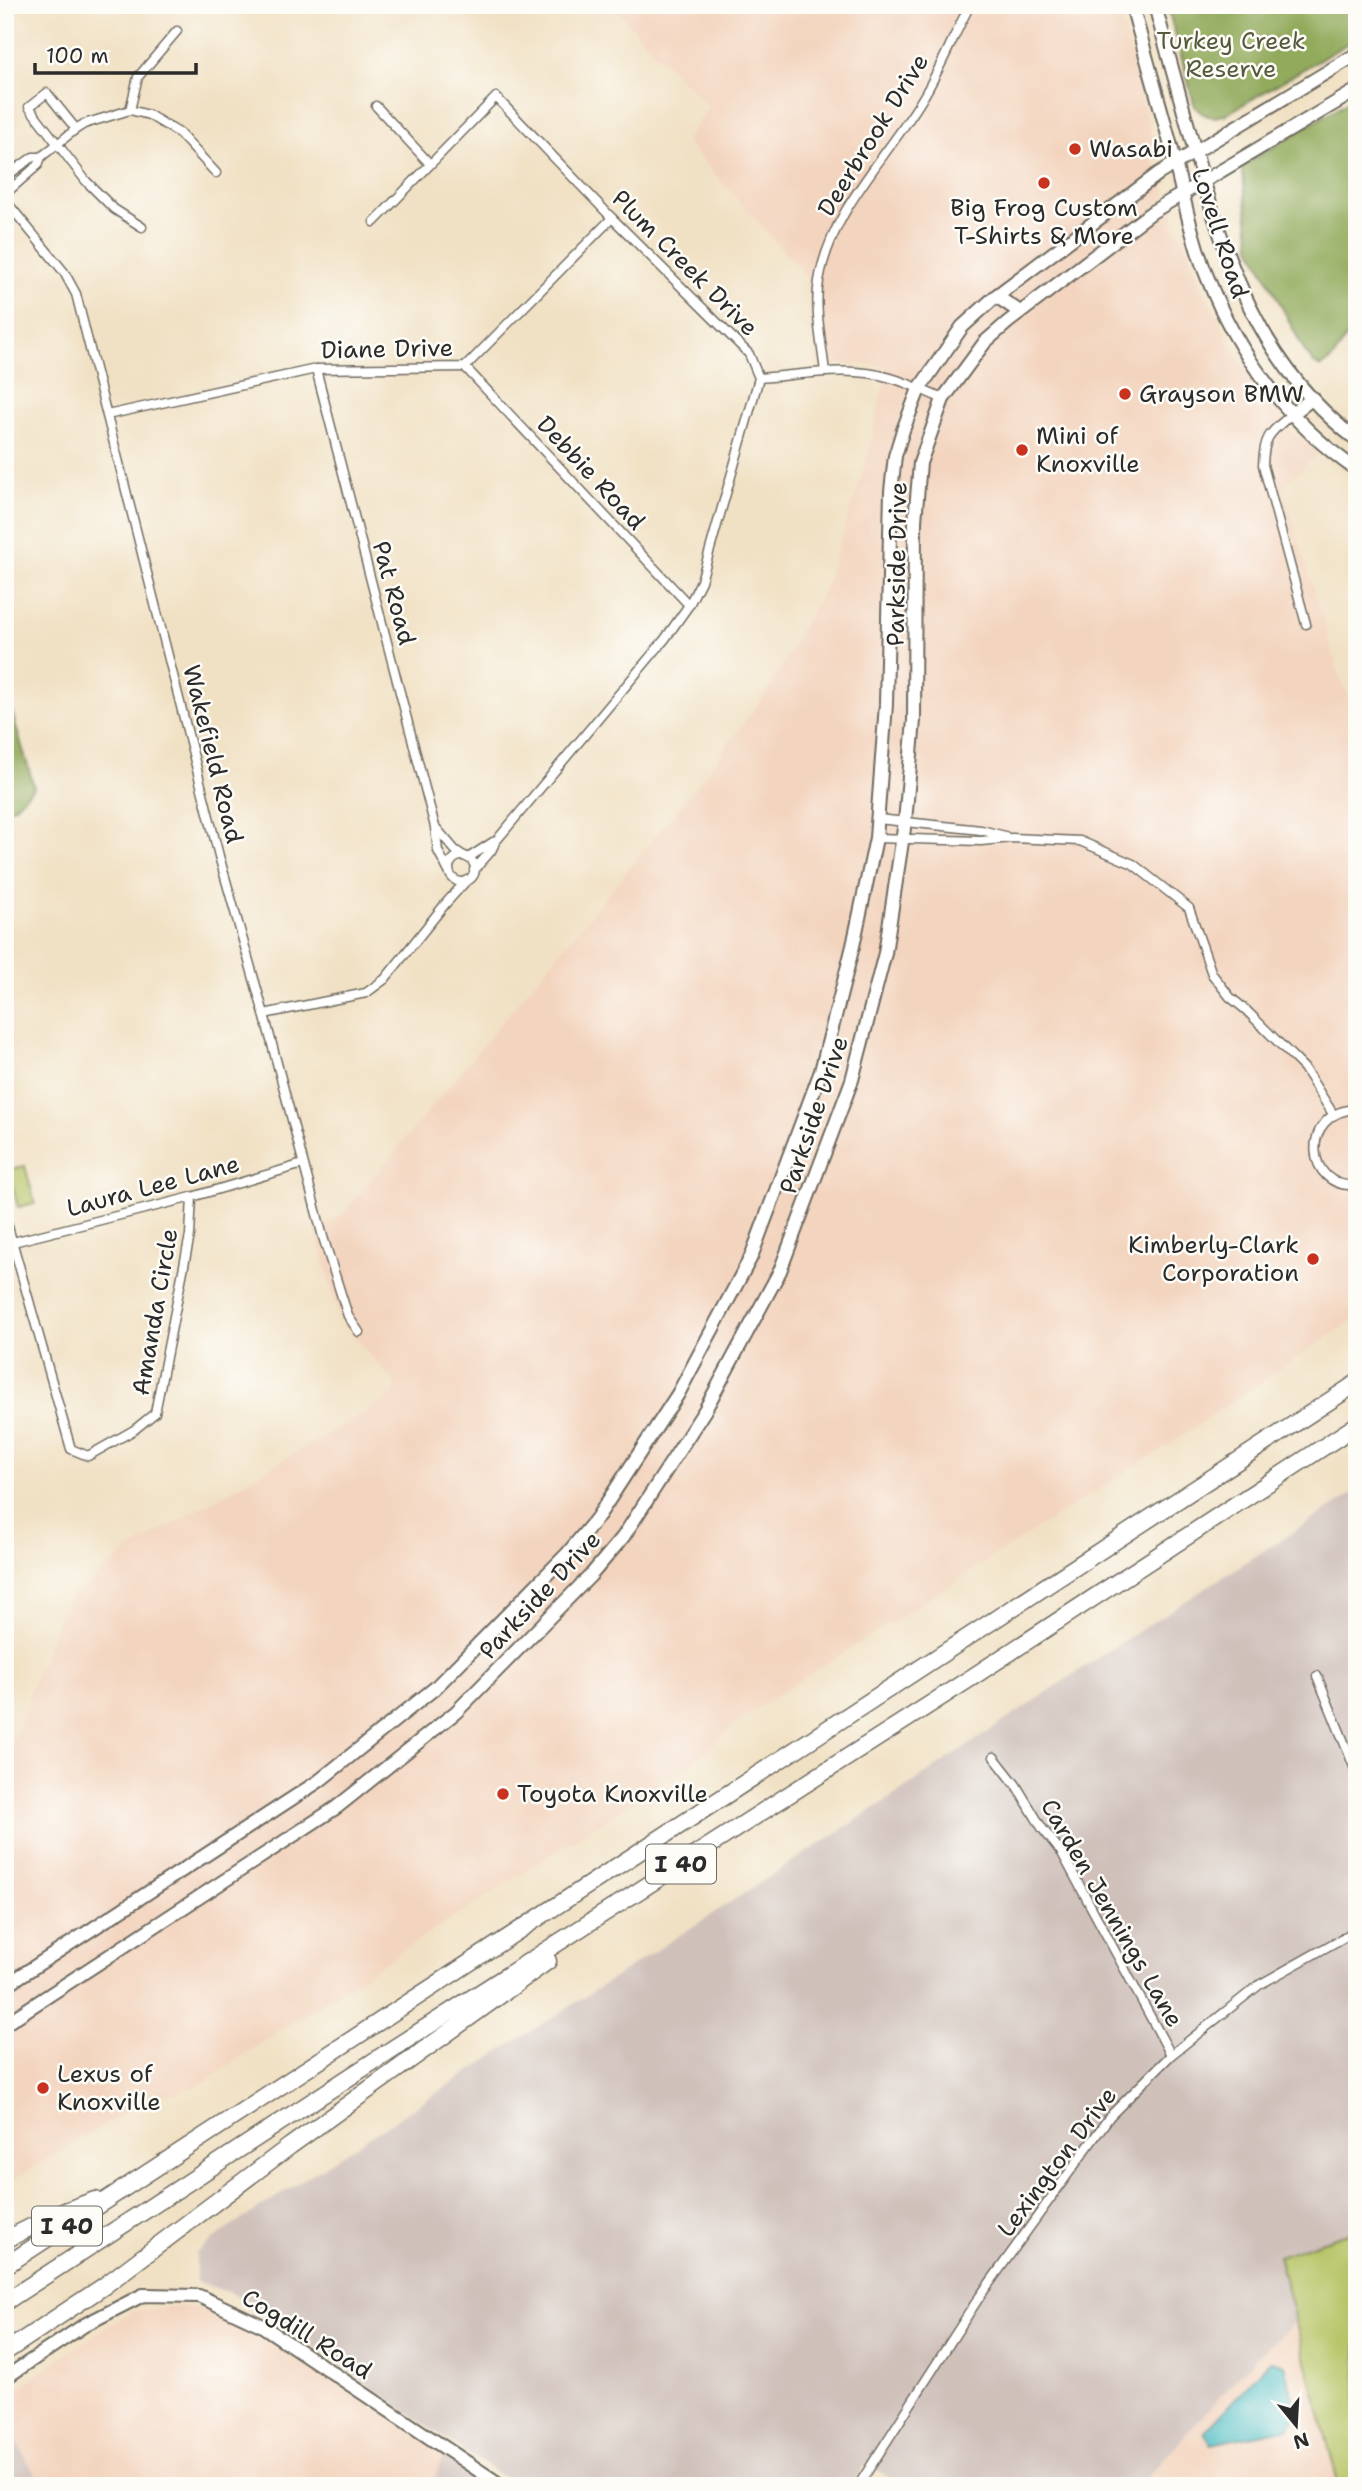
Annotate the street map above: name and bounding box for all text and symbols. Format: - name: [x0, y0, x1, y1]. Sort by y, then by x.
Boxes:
- park label: Turkey Creek Reserve: [1157, 25, 1305, 85]
- scale bar: [35, 32, 196, 76]
- text: 100 m: [46, 42, 109, 70]
- street label: Deerbrook Drive: [810, 47, 936, 223]
- place label: Wasabi: [1089, 133, 1173, 165]
- marker: Wasabi: [1067, 141, 1083, 157]
- street label: Lovell Road: [1184, 164, 1256, 302]
- marker: Big Frog Custom T-Shirts & More: [1036, 175, 1052, 191]
- street label: Plum Creek Drive: [605, 183, 765, 343]
- place label: Big Frog Custom T-Shirts & More: [950, 192, 1138, 252]
- street label: Diane Drive: [320, 332, 454, 366]
- place label: Grayson BMW: [1139, 378, 1304, 410]
- marker: Grayson BMW: [1117, 386, 1133, 402]
- street label: Debbie Road: [530, 409, 652, 537]
- place label: Mini of Knoxville: [1036, 420, 1140, 480]
- marker: Mini of Knoxville: [1014, 442, 1030, 458]
- street label: Parkside Drive: [880, 481, 914, 647]
- street label: Pat Road: [365, 538, 423, 648]
- street label: Wakefield Road: [175, 661, 251, 847]
- street label: Parkside Drive: [772, 1032, 856, 1198]
- street label: Laura Lee Lane: [63, 1148, 243, 1224]
- street label: Amanda Circle: [125, 1226, 185, 1398]
- place label: Kimberly-Clark Corporation: [1128, 1229, 1299, 1289]
- marker: Kimberly-Clark Corporation: [1305, 1251, 1321, 1267]
- street label: Parkside Drive: [472, 1524, 608, 1666]
- place label: Toyota Knoxville: [517, 1778, 708, 1810]
- marker: Toyota Knoxville: [495, 1786, 511, 1802]
- street label: Carden Jennings Lane: [1033, 1793, 1191, 2033]
- road number: I 40: [646, 1844, 716, 1884]
- place label: Lexus of Knoxville: [57, 2058, 161, 2118]
- marker: Lexus of Knoxville: [35, 2080, 51, 2096]
- street label: Lexington Drive: [990, 2080, 1124, 2244]
- road number: I 40: [32, 2206, 102, 2246]
- street label: Cogdill Road: [236, 2281, 378, 2387]
- north arrow: [1260, 2390, 1330, 2460]
- text: N: [1290, 2426, 1312, 2455]

